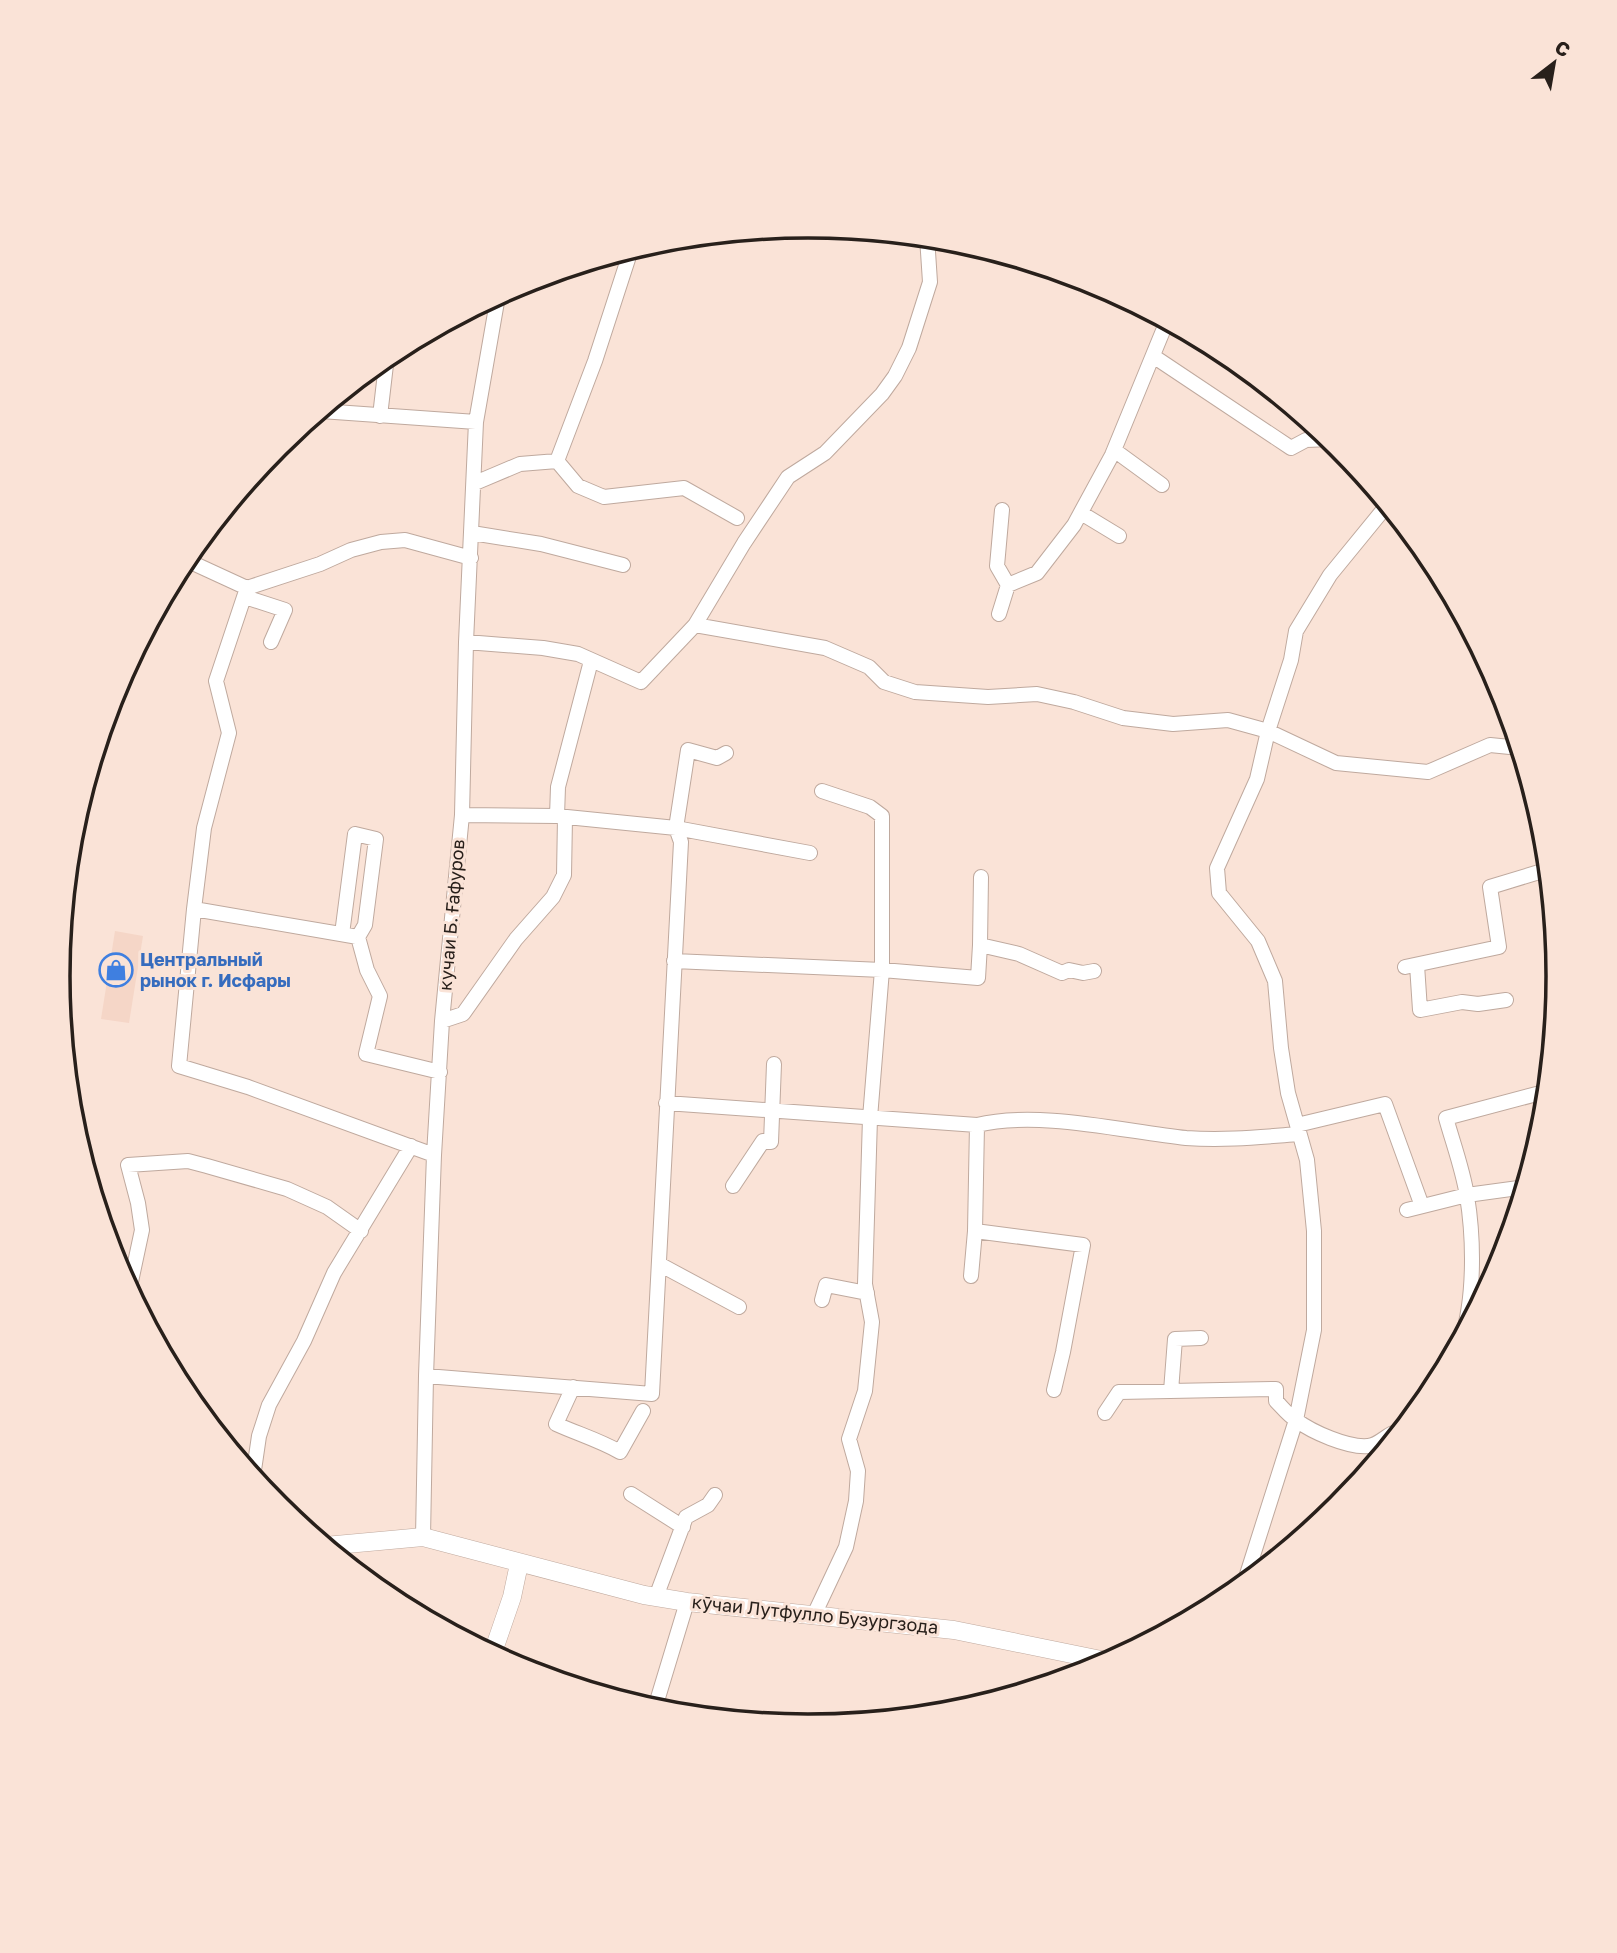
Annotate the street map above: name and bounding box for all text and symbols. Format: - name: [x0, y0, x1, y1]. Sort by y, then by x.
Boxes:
- north arrow: [1519, 28, 1589, 98]
- text: С: [1551, 35, 1575, 61]
- street label: кучаи Б. Ғафуров: [433, 838, 469, 992]
- place label: Центральный рынок г. Исфары: [140, 948, 291, 991]
- shop icon: Центральный рынок г. Исфары: [97, 951, 135, 989]
- street label: кӯчаи Лутфулло Бузургзода: [691, 1590, 940, 1638]

